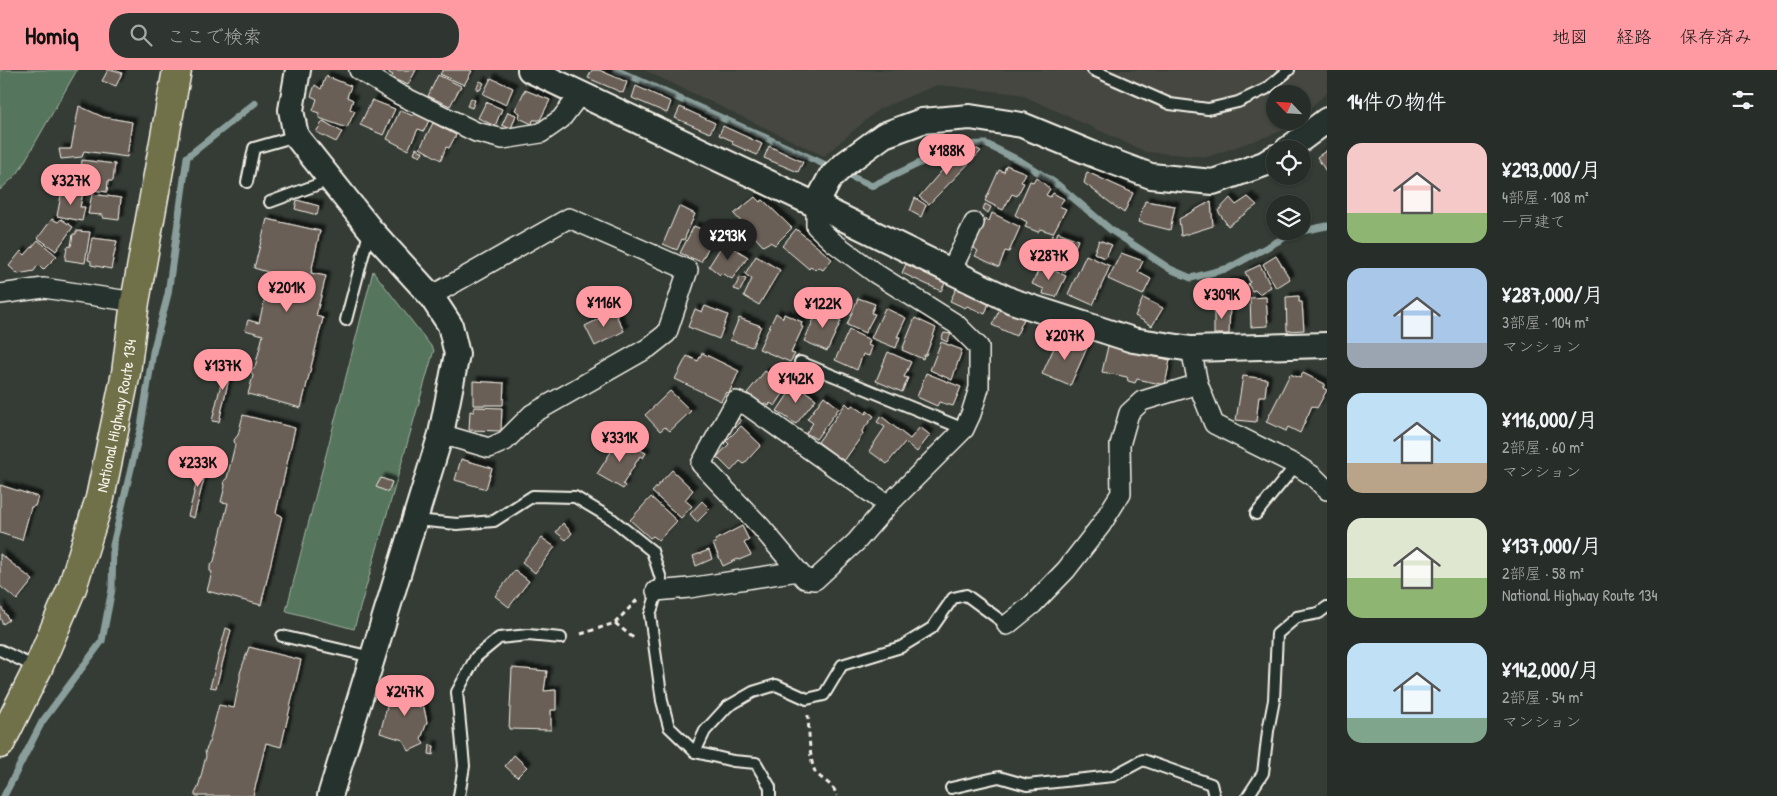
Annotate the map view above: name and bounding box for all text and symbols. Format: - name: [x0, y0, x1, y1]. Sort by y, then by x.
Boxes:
- search box: [109, 13, 459, 58]
- text: Homiq: [25, 19, 79, 51]
- icon: search: [127, 21, 155, 49]
- text: ここで検索: [167, 23, 262, 49]
- text: 地図: [1552, 24, 1588, 49]
- text: 経路: [1616, 24, 1652, 49]
- text: 保存済み: [1680, 24, 1752, 49]
- north arrow: [1266, 85, 1311, 130]
- map controls: [1266, 85, 1311, 240]
- icon: filters: [1729, 86, 1757, 114]
- text: 14件の物件: [1347, 87, 1447, 116]
- pin: ¥188K: [912, 134, 982, 176]
- text: ¥188K: [929, 139, 965, 161]
- button: locate: [1266, 140, 1311, 185]
- text: ¥293,000/月: [1502, 155, 1601, 184]
- icon: home: [1387, 163, 1447, 223]
- pin: ¥327K: [36, 164, 106, 206]
- text: ¥327K: [52, 169, 90, 191]
- text: 4部屋 · 108 m²: [1502, 186, 1589, 208]
- button: layers: [1266, 195, 1311, 240]
- text: 一戸建て: [1502, 210, 1566, 232]
- pin: ¥293K: [693, 218, 763, 261]
- text: ¥293K: [710, 224, 746, 246]
- pin: ¥287K: [1014, 238, 1084, 281]
- text: ¥287K: [1030, 244, 1068, 266]
- pin: ¥201K: [252, 270, 322, 313]
- text: ¥201K: [269, 276, 305, 298]
- pin: ¥309K: [1187, 278, 1257, 320]
- text: ¥287,000/月: [1502, 280, 1603, 309]
- text: ¥309K: [1204, 283, 1240, 305]
- pin: ¥116K: [569, 286, 639, 328]
- pin: ¥122K: [788, 286, 858, 329]
- icon: home: [1387, 288, 1447, 348]
- text: ¥116K: [587, 291, 621, 313]
- text: ¥122K: [805, 292, 841, 314]
- text: 3部屋 · 104 m²: [1502, 311, 1589, 333]
- pin: ¥207K: [1030, 318, 1100, 361]
- text: ¥207K: [1046, 324, 1084, 346]
- text: マンション: [1502, 335, 1581, 357]
- street label: National Highway Route 134: [90, 338, 141, 494]
- pin: ¥137K: [188, 348, 258, 391]
- text: ¥137K: [205, 354, 241, 376]
- pin: ¥142K: [761, 362, 831, 404]
- text: ¥142K: [778, 367, 814, 389]
- text: ¥116,000/月: [1502, 405, 1598, 434]
- icon: home: [1387, 413, 1447, 473]
- pin: ¥331K: [585, 420, 655, 463]
- text: ¥331K: [602, 426, 638, 448]
- text: 2部屋 · 60 m²: [1502, 436, 1584, 458]
- pin: ¥233K: [163, 446, 233, 488]
- text: ¥233K: [179, 451, 217, 473]
- text: マンション: [1502, 460, 1581, 482]
- text: ¥137,000/月: [1502, 531, 1602, 560]
- icon: home: [1387, 538, 1447, 598]
- text: 2部屋 · 58 m²: [1502, 562, 1584, 584]
- text: National Highway Route 134: [1502, 584, 1657, 606]
- text: ¥142,000/月: [1502, 655, 1599, 684]
- icon: home: [1387, 663, 1447, 723]
- pin: ¥247K: [370, 674, 440, 717]
- text: ¥247K: [386, 680, 424, 702]
- text: 2部屋 · 54 m²: [1502, 686, 1583, 708]
- text: マンション: [1502, 710, 1581, 732]

